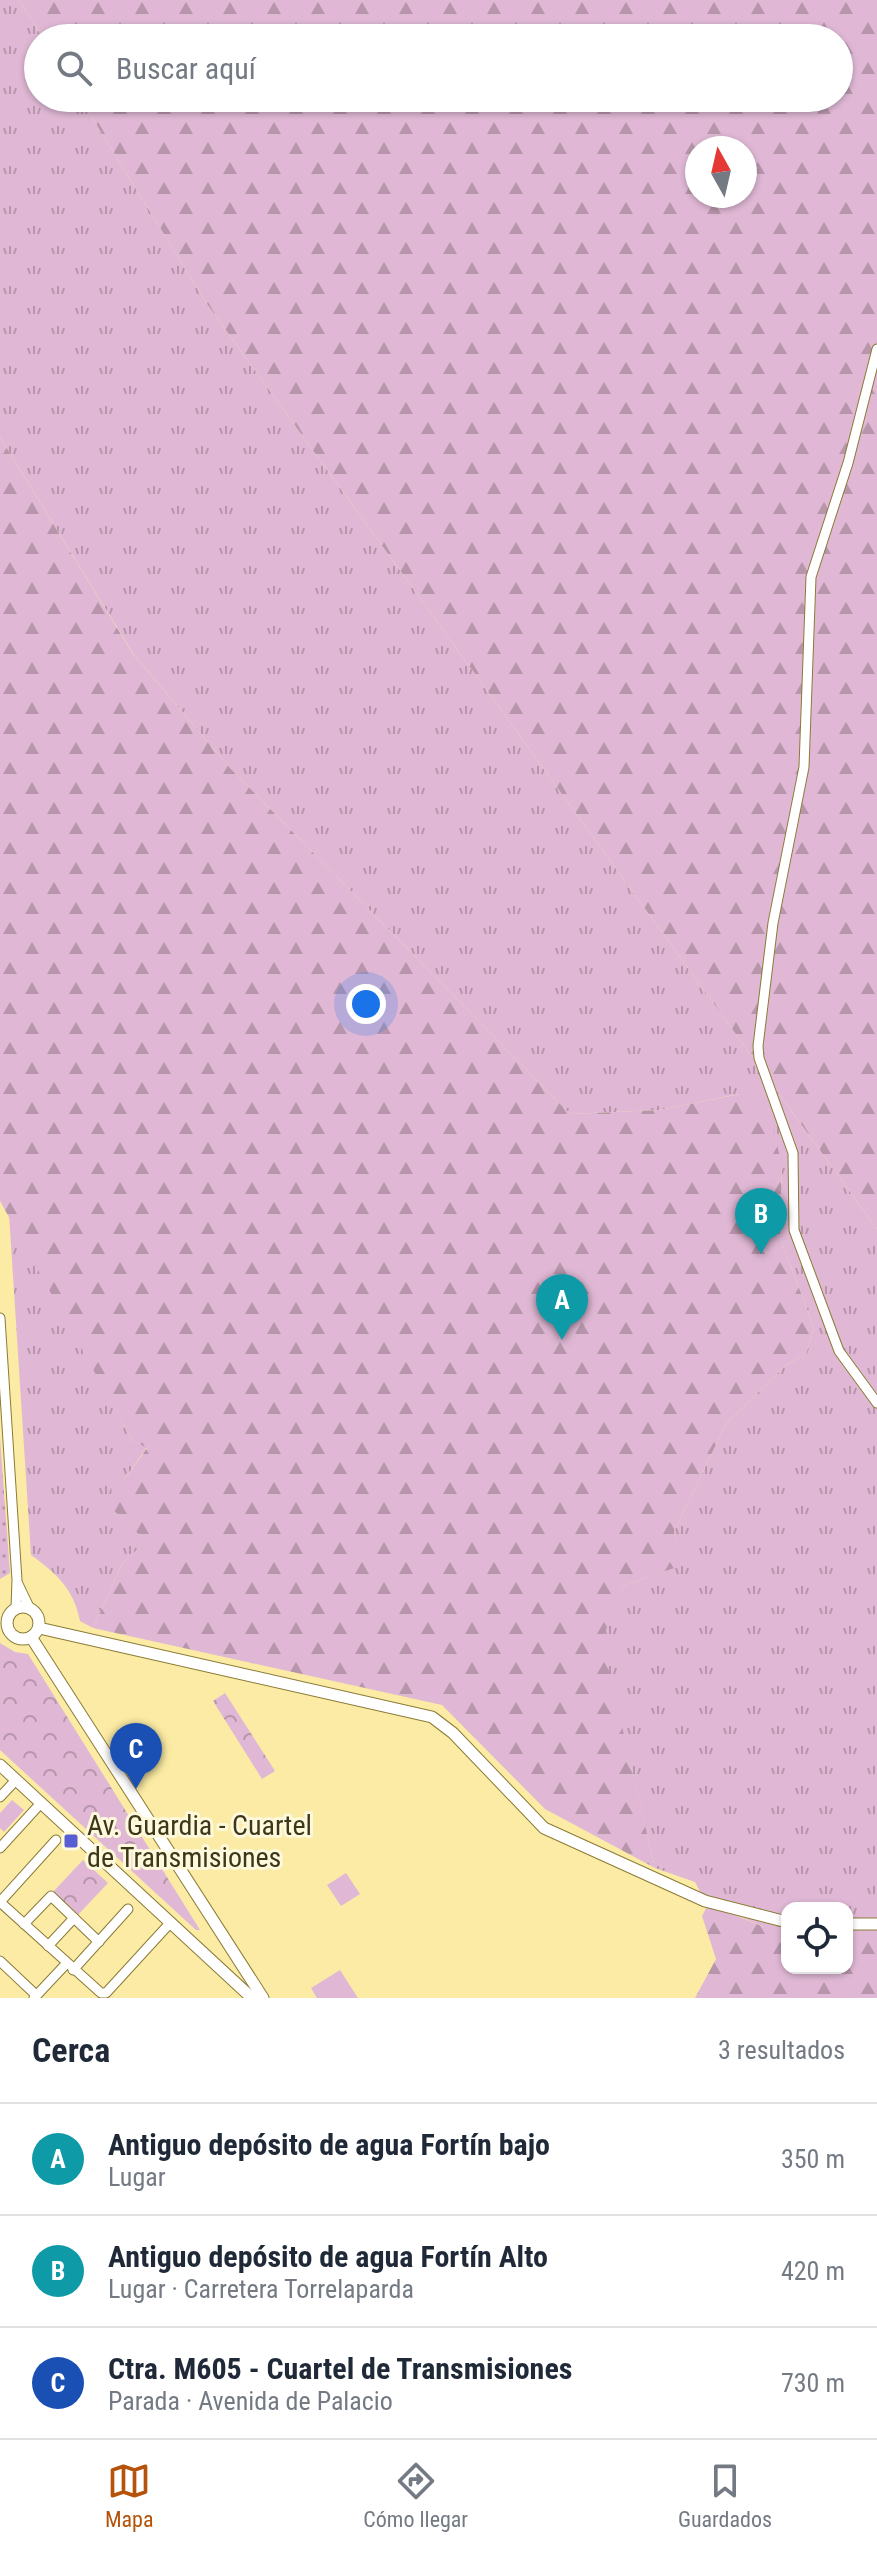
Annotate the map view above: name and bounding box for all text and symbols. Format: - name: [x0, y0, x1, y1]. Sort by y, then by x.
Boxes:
- search box: [24, 24, 853, 112]
- icon: search: [52, 46, 96, 90]
- text: Buscar aquí: [116, 51, 256, 86]
- north arrow: [685, 136, 757, 208]
- your location: [346, 984, 386, 1024]
- pin: B: [735, 1188, 787, 1254]
- pin: A: [536, 1274, 588, 1340]
- pin: C: [110, 1723, 162, 1789]
- place label: Av. Guardia - Cuartel de Transmisiones: [87, 1809, 312, 1874]
- marker: Av. Guardia - Cuartel de Transmisiones: [62, 1832, 80, 1850]
- map controls: [781, 1902, 853, 1974]
- button: locate: [781, 1902, 853, 1974]
- text: Cerca: [32, 2030, 110, 2070]
- text: 3 resultados: [718, 2035, 845, 2065]
- text: Antiguo depósito de agua Fortín bajo: [108, 2127, 550, 2162]
- text: A: [50, 2144, 66, 2174]
- text: 350 m: [781, 2144, 845, 2174]
- text: Lugar: [108, 2162, 166, 2192]
- text: Antiguo depósito de agua Fortín Alto: [108, 2239, 548, 2274]
- text: B: [51, 2256, 65, 2286]
- text: 420 m: [781, 2256, 845, 2286]
- text: Lugar · Carretera Torrelaparda: [108, 2274, 414, 2304]
- text: Ctra. M605 - Cuartel de Transmisiones: [108, 2351, 572, 2386]
- text: C: [51, 2368, 65, 2398]
- text: 730 m: [781, 2368, 845, 2398]
- text: Parada · Avenida de Palacio: [108, 2386, 393, 2416]
- tab: Mapa: [105, 2459, 153, 2532]
- tab: Cómo llegar: [363, 2459, 468, 2532]
- tab: Guardados: [678, 2459, 772, 2532]

